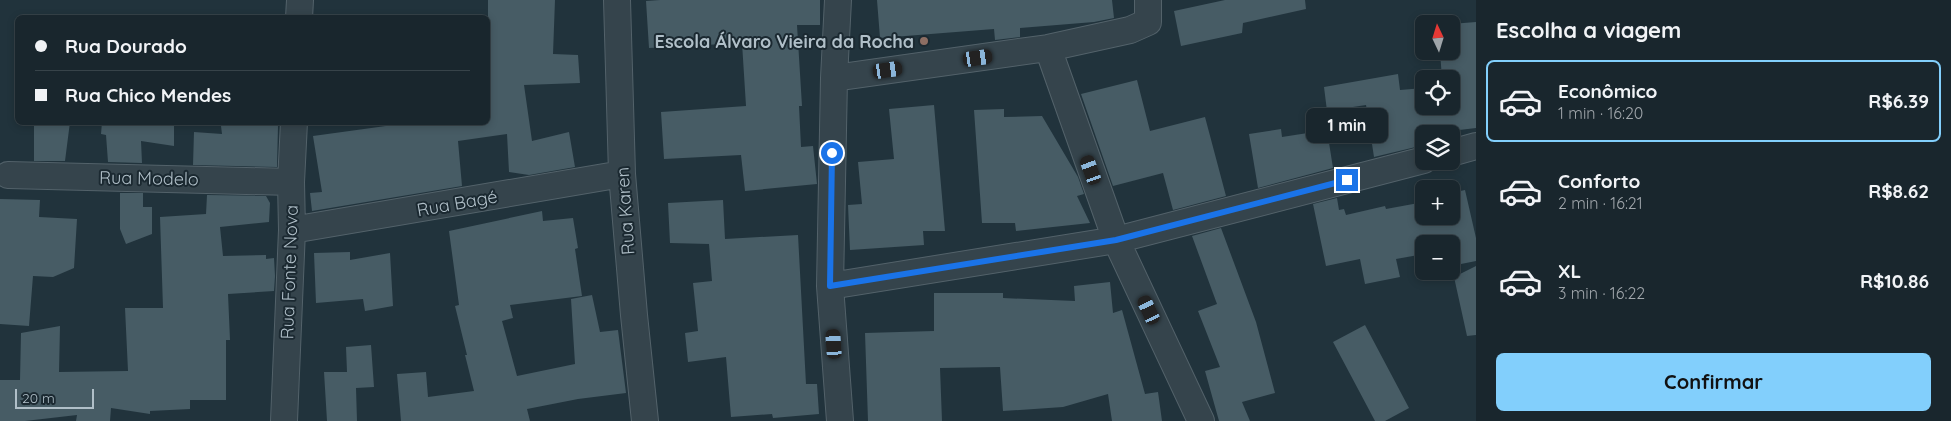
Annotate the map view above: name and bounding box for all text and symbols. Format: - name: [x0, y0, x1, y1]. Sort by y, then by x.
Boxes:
- north arrow: [1415, 15, 1460, 60]
- map controls: [1415, 15, 1460, 280]
- text: Escolha a viagem: [1496, 16, 1681, 44]
- place label: Escola Álvaro Vieira da Rocha: [655, 30, 914, 53]
- text: Rua Dourado: [65, 34, 187, 58]
- marker: Escola Álvaro Vieira da Rocha: [918, 35, 930, 47]
- car: [962, 48, 993, 68]
- car: [872, 60, 903, 80]
- button: locate: [1415, 70, 1460, 115]
- icon: car: [1498, 79, 1543, 124]
- text: Econômico: [1558, 79, 1657, 103]
- text: Rua Chico Mendes: [65, 83, 231, 107]
- text: R$6.39: [1868, 89, 1929, 113]
- text: 1 min · 16:20: [1558, 103, 1643, 123]
- callout: 1 min: [1306, 108, 1388, 142]
- text: 1 min: [1328, 115, 1366, 135]
- button: layers: [1415, 125, 1460, 170]
- route start: [821, 142, 843, 164]
- car: [1078, 153, 1103, 187]
- street label: Rua Modelo: [99, 166, 199, 190]
- street label: Rua Karen: [610, 166, 640, 256]
- route end: [1336, 169, 1358, 191]
- icon: car: [1498, 169, 1543, 214]
- text: Conforto: [1558, 169, 1640, 193]
- text: R$8.62: [1868, 179, 1929, 203]
- button: +: [1415, 180, 1460, 225]
- street label: Rua Bagé: [415, 185, 499, 221]
- text: 2 min · 16:21: [1558, 193, 1643, 213]
- street label: Rua Fonte Nova: [275, 204, 303, 340]
- button: −: [1415, 235, 1460, 280]
- icon: car: [1498, 259, 1543, 304]
- text: XL: [1558, 259, 1581, 283]
- text: R$10.86: [1860, 269, 1929, 293]
- text: 3 min · 16:22: [1558, 283, 1645, 303]
- car: [1135, 293, 1162, 327]
- car: [825, 329, 842, 359]
- button: Confirmar: [1496, 353, 1931, 411]
- scale bar: [15, 386, 94, 409]
- text: 20 m: [22, 389, 55, 407]

